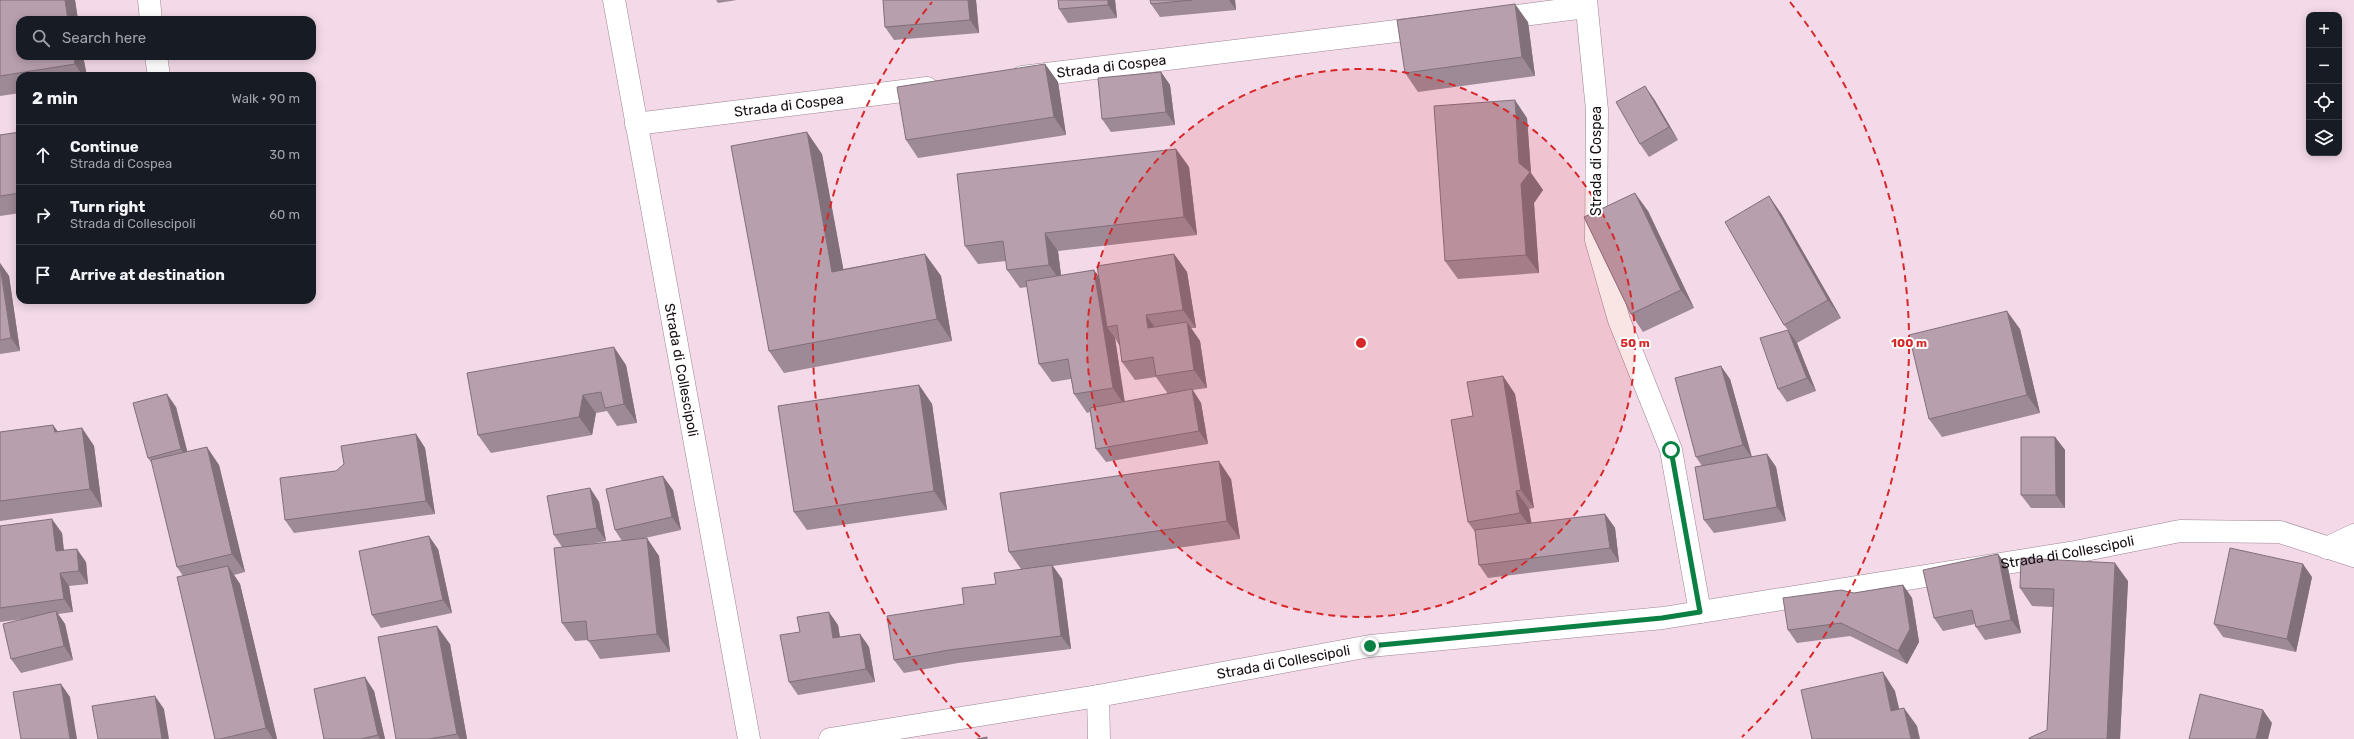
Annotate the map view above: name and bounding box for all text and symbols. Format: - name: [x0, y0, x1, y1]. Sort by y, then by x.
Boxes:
- map controls: [2306, 12, 2342, 156]
- button: +: [2306, 12, 2342, 48]
- search box: [16, 16, 316, 60]
- icon: search: [30, 27, 52, 49]
- text: Search here: [62, 29, 146, 47]
- button: −: [2306, 48, 2342, 84]
- street label: Strada di Cospea: [1056, 51, 1167, 81]
- button: locate: [2306, 84, 2342, 120]
- text: 2 min: [32, 88, 78, 108]
- street label: Strada di Cospea: [733, 90, 845, 120]
- text: Walk · 90 m: [232, 91, 300, 106]
- street label: Strada di Cospea: [1588, 106, 1605, 216]
- button: layers: [2306, 120, 2342, 156]
- text: Continue: [70, 138, 139, 156]
- icon: ahead: [32, 144, 54, 166]
- text: 30 m: [269, 147, 300, 162]
- text: Strada di Cospea: [70, 156, 172, 171]
- text: Turn right: [70, 198, 145, 216]
- icon: right: [32, 204, 54, 226]
- text: 60 m: [269, 207, 300, 222]
- text: Strada di Collescipoli: [70, 216, 196, 231]
- icon: arrive: [32, 264, 54, 286]
- text: Arrive at destination: [70, 266, 225, 284]
- street label: Strada di Collescipoli: [661, 302, 702, 438]
- centre of rings: [1354, 336, 1368, 350]
- text: 50 m: [1620, 336, 1650, 350]
- text: 100 m: [1891, 336, 1927, 350]
- route start: [1662, 441, 1680, 459]
- street label: Strada di Collescipoli: [1999, 532, 2136, 572]
- route end: [1361, 637, 1379, 655]
- street label: Strada di Collescipoli: [1215, 641, 1352, 683]

